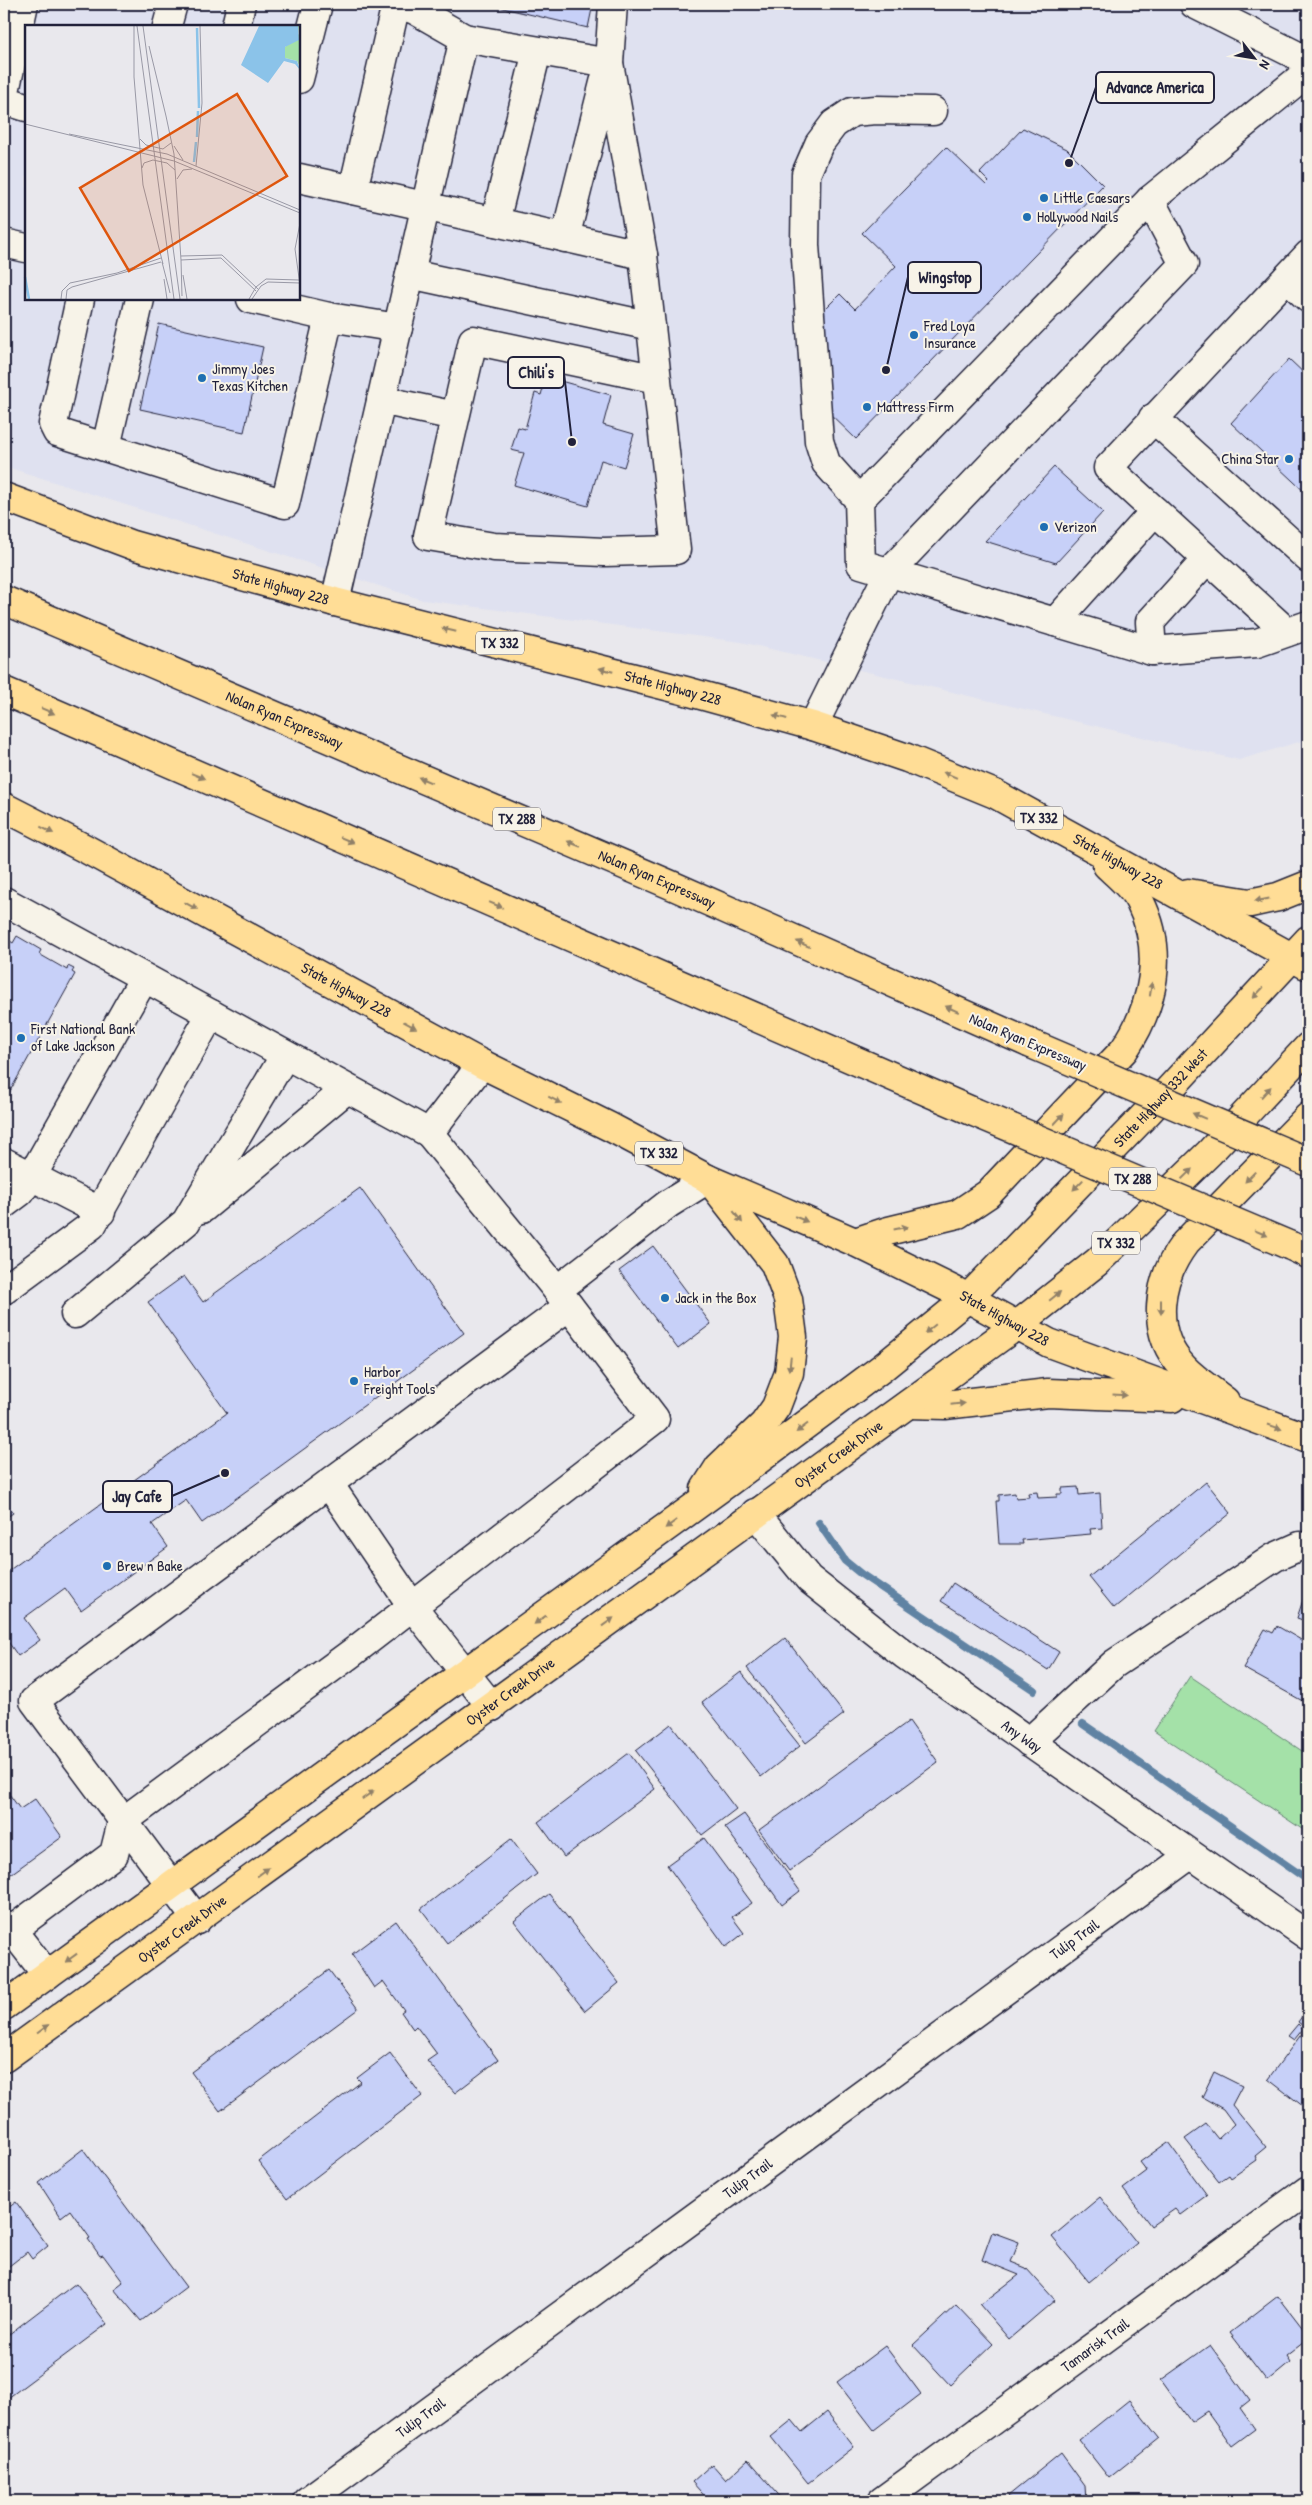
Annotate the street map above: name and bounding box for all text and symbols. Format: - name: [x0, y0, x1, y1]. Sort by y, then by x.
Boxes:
- inset map: [25, 25, 300, 300]
- north arrow: [1230, 32, 1280, 82]
- text: N: [1255, 57, 1276, 74]
- callout: Advance America: [1096, 72, 1214, 103]
- text: Advance America: [1106, 76, 1204, 98]
- place label: Little Caesars: [1054, 187, 1130, 208]
- marker: Little Caesars: [1038, 192, 1050, 204]
- place label: Hollywood Nails: [1037, 206, 1118, 227]
- marker: Hollywood Nails: [1021, 211, 1033, 223]
- callout: Wingstop: [908, 262, 981, 293]
- text: Wingstop: [919, 266, 972, 289]
- place label: Fred Loya Insurance: [923, 315, 976, 353]
- marker: Fred Loya Insurance: [908, 329, 920, 341]
- callout: Chili's: [508, 357, 564, 388]
- place label: Jimmy Joes Texas Kitchen: [212, 358, 288, 396]
- text: Chili's: [518, 361, 555, 383]
- marker: Jimmy Joes Texas Kitchen: [196, 372, 208, 384]
- place label: Mattress Firm: [877, 396, 954, 417]
- marker: Mattress Firm: [861, 401, 873, 413]
- place label: China Star: [1221, 448, 1279, 469]
- marker: China Star: [1283, 453, 1295, 465]
- place label: Verizon: [1054, 516, 1097, 537]
- marker: Verizon: [1038, 521, 1050, 533]
- street label: State Highway 228: [230, 563, 331, 610]
- one-way arrow: [441, 626, 456, 634]
- road number: TX 332: [476, 632, 524, 654]
- street label: State Highway 228: [622, 665, 724, 710]
- one-way arrow: [599, 666, 614, 674]
- street label: Nolan Ryan Expressway: [223, 685, 347, 754]
- one-way arrow: [41, 707, 56, 715]
- one-way arrow: [772, 712, 787, 720]
- one-way arrow: [943, 771, 957, 779]
- one-way arrow: [191, 772, 205, 780]
- one-way arrow: [418, 775, 432, 783]
- road number: TX 332: [1015, 806, 1063, 830]
- road number: TX 288: [493, 808, 541, 831]
- one-way arrow: [40, 826, 54, 834]
- street label: State Highway 228: [1070, 828, 1167, 894]
- one-way arrow: [340, 837, 354, 845]
- one-way arrow: [567, 839, 581, 847]
- street label: Nolan Ryan Expressway: [595, 844, 719, 913]
- one-way arrow: [1254, 897, 1270, 905]
- one-way arrow: [489, 901, 503, 909]
- one-way arrow: [183, 902, 198, 910]
- one-way arrow: [796, 939, 810, 947]
- street label: State Highway 228: [298, 957, 395, 1023]
- one-way arrow: [1147, 981, 1155, 997]
- one-way arrow: [1252, 987, 1264, 999]
- one-way arrow: [945, 1005, 959, 1013]
- street label: Nolan Ryan Expressway: [966, 1007, 1090, 1076]
- place label: First National Bank of Lake Jackson: [30, 1018, 135, 1056]
- one-way arrow: [404, 1021, 417, 1030]
- marker: First National Bank of Lake Jackson: [15, 1032, 27, 1044]
- street label: State Highway 332 West: [1108, 1043, 1213, 1152]
- one-way arrow: [1260, 1086, 1272, 1098]
- one-way arrow: [547, 1096, 562, 1104]
- one-way arrow: [1192, 1111, 1206, 1119]
- one-way arrow: [1053, 1114, 1065, 1126]
- road number: TX 332: [635, 1142, 683, 1164]
- road number: TX 288: [1109, 1168, 1157, 1190]
- one-way arrow: [1181, 1168, 1193, 1180]
- one-way arrow: [1244, 1171, 1256, 1183]
- one-way arrow: [1072, 1179, 1084, 1191]
- one-way arrow: [733, 1210, 744, 1223]
- one-way arrow: [794, 1215, 808, 1223]
- one-way arrow: [894, 1224, 909, 1232]
- one-way arrow: [1254, 1230, 1268, 1238]
- road number: TX 332: [1092, 1232, 1140, 1254]
- street label: State Highway 228: [956, 1285, 1053, 1351]
- place label: Jack in the Box: [675, 1287, 757, 1308]
- one-way arrow: [1048, 1290, 1061, 1301]
- marker: Jack in the Box: [659, 1292, 671, 1304]
- one-way arrow: [1157, 1299, 1165, 1315]
- one-way arrow: [924, 1323, 937, 1334]
- one-way arrow: [786, 1356, 794, 1372]
- place label: Harbor Freight Tools: [363, 1361, 435, 1399]
- marker: Harbor Freight Tools: [348, 1375, 360, 1387]
- one-way arrow: [1112, 1391, 1128, 1399]
- one-way arrow: [950, 1400, 966, 1408]
- street label: Oyster Creek Drive: [790, 1415, 887, 1493]
- one-way arrow: [795, 1423, 809, 1433]
- one-way arrow: [1267, 1424, 1282, 1431]
- callout: Jay Cafe: [103, 1481, 172, 1512]
- text: Jay Cafe: [112, 1485, 163, 1508]
- one-way arrow: [665, 1519, 678, 1530]
- place label: Brew n Bake: [117, 1555, 183, 1576]
- marker: Brew n Bake: [101, 1560, 113, 1572]
- one-way arrow: [533, 1615, 547, 1625]
- one-way arrow: [601, 1616, 614, 1627]
- street label: Oyster Creek Drive: [461, 1652, 559, 1731]
- street label: Any Way: [997, 1714, 1047, 1758]
- one-way arrow: [361, 1791, 374, 1801]
- one-way arrow: [256, 1866, 269, 1877]
- street label: Oyster Creek Drive: [133, 1889, 231, 1968]
- street label: Tulip Trail: [1045, 1914, 1103, 1964]
- one-way arrow: [64, 1953, 78, 1963]
- one-way arrow: [36, 2024, 50, 2034]
- street label: Tulip Trail: [718, 2153, 776, 2203]
- street label: Tamarisk Trail: [1057, 2313, 1133, 2377]
- street label: Tulip Trail: [392, 2392, 449, 2442]

